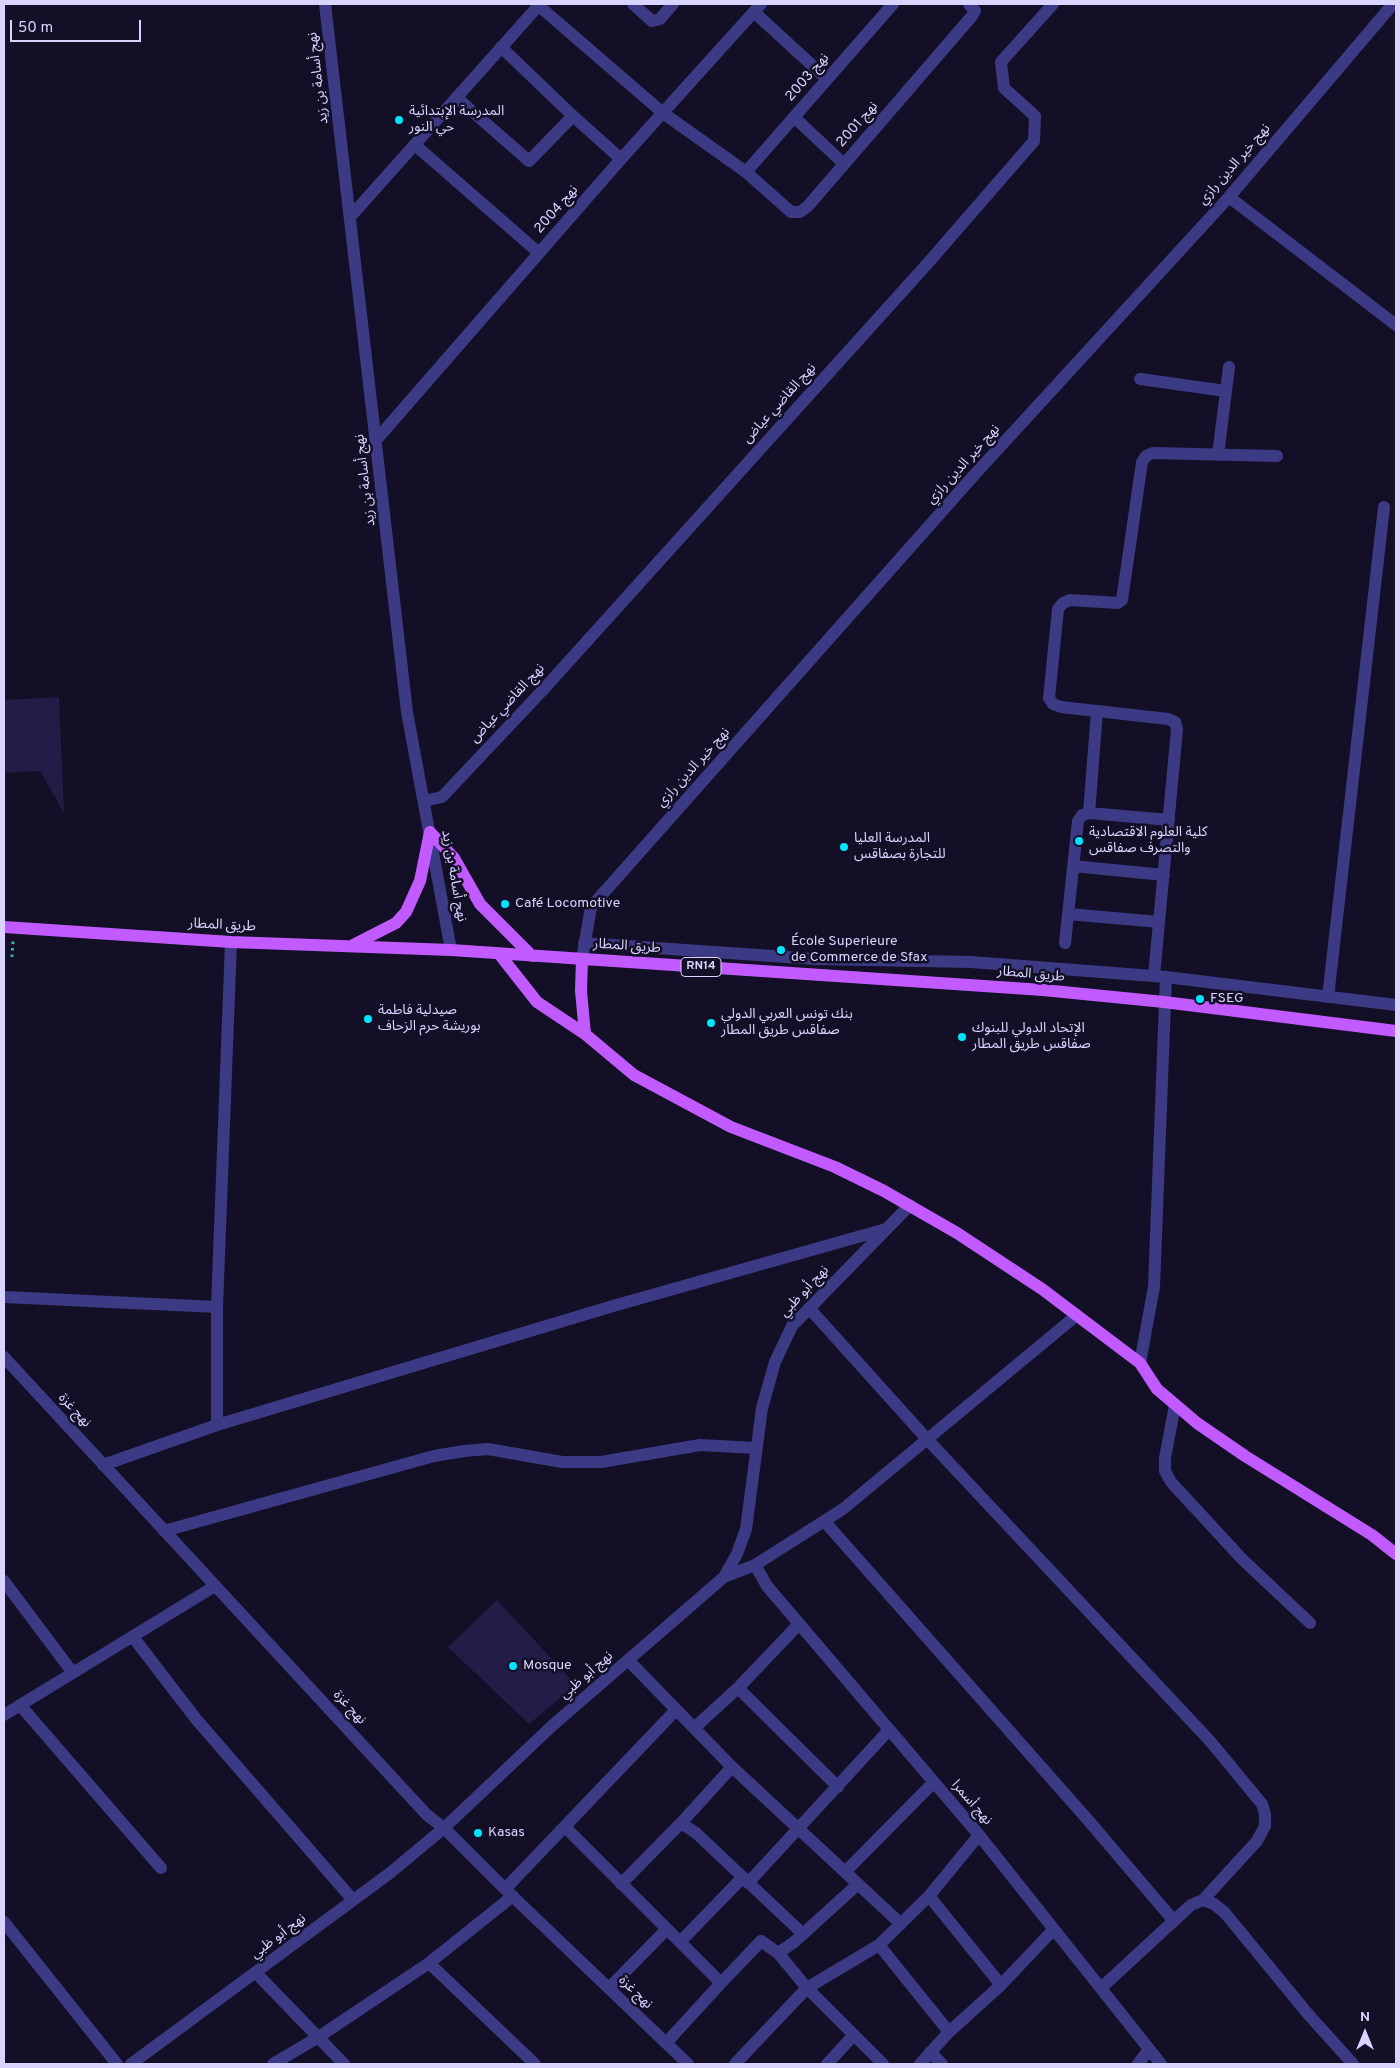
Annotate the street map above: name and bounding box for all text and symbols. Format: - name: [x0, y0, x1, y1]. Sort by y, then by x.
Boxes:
- scale bar: [12, 10, 144, 42]
- text: 50 m: [18, 19, 53, 38]
- street label: نهج أسامة بن زيد: [305, 31, 333, 125]
- street label: نهج 2003: [783, 51, 833, 105]
- street label: نهج 2001: [834, 99, 882, 151]
- place label: المدرسة الإبتدائية حي النور: [409, 104, 504, 136]
- marker: المدرسة الإبتدائية حي النور: [393, 114, 405, 126]
- street label: نهج خير الدين رازي: [1195, 121, 1275, 209]
- street label: نهج 2004: [532, 182, 582, 238]
- street label: نهج القاضي عياض: [740, 360, 820, 448]
- street label: نهج خير الدين رازي: [924, 422, 1004, 508]
- street label: نهج أسامة بن زيد: [352, 433, 380, 527]
- street label: نهج القاضي عياض: [467, 661, 549, 747]
- street label: نهج خير الدين رازي: [654, 725, 734, 811]
- place label: كلية العلوم الاقتصادية والتصرف صفاقس: [1089, 825, 1207, 858]
- street label: نهج أسامة بن زيد: [437, 829, 469, 923]
- place label: المدرسة العليا للتجارة بصفاقس: [854, 831, 946, 864]
- marker: كلية العلوم الاقتصادية والتصرف صفاقس: [1073, 835, 1085, 847]
- marker: المدرسة العليا للتجارة بصفاقس: [838, 841, 850, 853]
- place label: Café Locomotive: [515, 896, 620, 912]
- marker: Café Locomotive: [499, 898, 511, 910]
- street label: طريق المطار: [188, 916, 256, 936]
- place label: École Superieure de Commerce de Sfax: [791, 934, 927, 966]
- street label: طريق المطار: [593, 936, 661, 958]
- marker: École Superieure de Commerce de Sfax: [775, 944, 787, 956]
- road number: RN14: [681, 958, 721, 976]
- street label: طريق المطار: [997, 964, 1065, 986]
- place label: FSEG: [1210, 991, 1244, 1007]
- marker: FSEG: [1194, 993, 1206, 1005]
- place label: صيدلية فاطمة بوريشة حرم الزحاف: [378, 1003, 481, 1036]
- place label: بنك تونس العربي الدولي صفاقس طريق المطار: [721, 1007, 853, 1040]
- marker: صيدلية فاطمة بوريشة حرم الزحاف: [362, 1013, 374, 1025]
- marker: بنك تونس العربي الدولي صفاقس طريق المطار: [705, 1017, 717, 1029]
- place label: الإتحاد الدولي للبنوك صفاقس طريق المطار: [972, 1021, 1091, 1054]
- marker: الإتحاد الدولي للبنوك صفاقس طريق المطار: [956, 1031, 968, 1043]
- street label: نهج أبو ظبي: [777, 1263, 833, 1321]
- street label: نهج غزة: [54, 1390, 94, 1432]
- street label: نهج أبو ظبي: [557, 1648, 617, 1704]
- place label: Mosque: [523, 1658, 572, 1674]
- marker: Mosque: [507, 1660, 519, 1672]
- street label: نهج غزة: [329, 1687, 369, 1729]
- street label: نهج أسمرا: [947, 1777, 995, 1829]
- place label: Kasas: [488, 1825, 525, 1841]
- marker: Kasas: [472, 1827, 484, 1839]
- street label: نهج أبو ظبي: [248, 1911, 310, 1963]
- street label: نهج غزة: [614, 1973, 656, 2013]
- north arrow: [1340, 2008, 1390, 2058]
- text: N: [1360, 2009, 1370, 2026]

